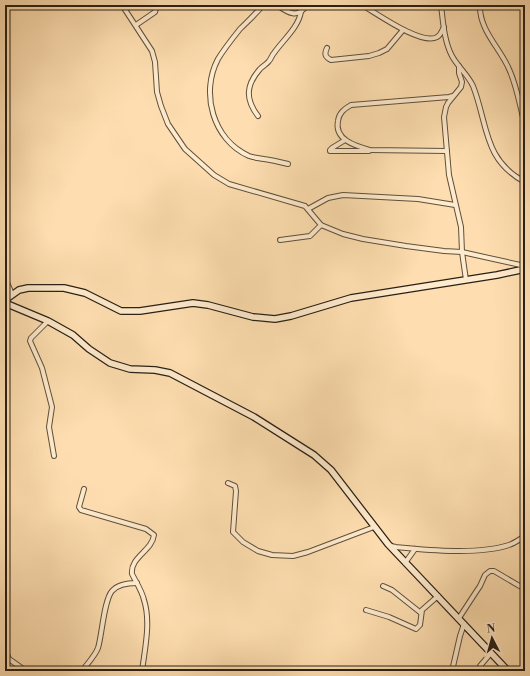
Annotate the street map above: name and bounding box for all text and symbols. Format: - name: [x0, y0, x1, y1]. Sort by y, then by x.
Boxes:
- north arrow: [472, 618, 512, 658]
- text: N: [486, 622, 496, 636]

